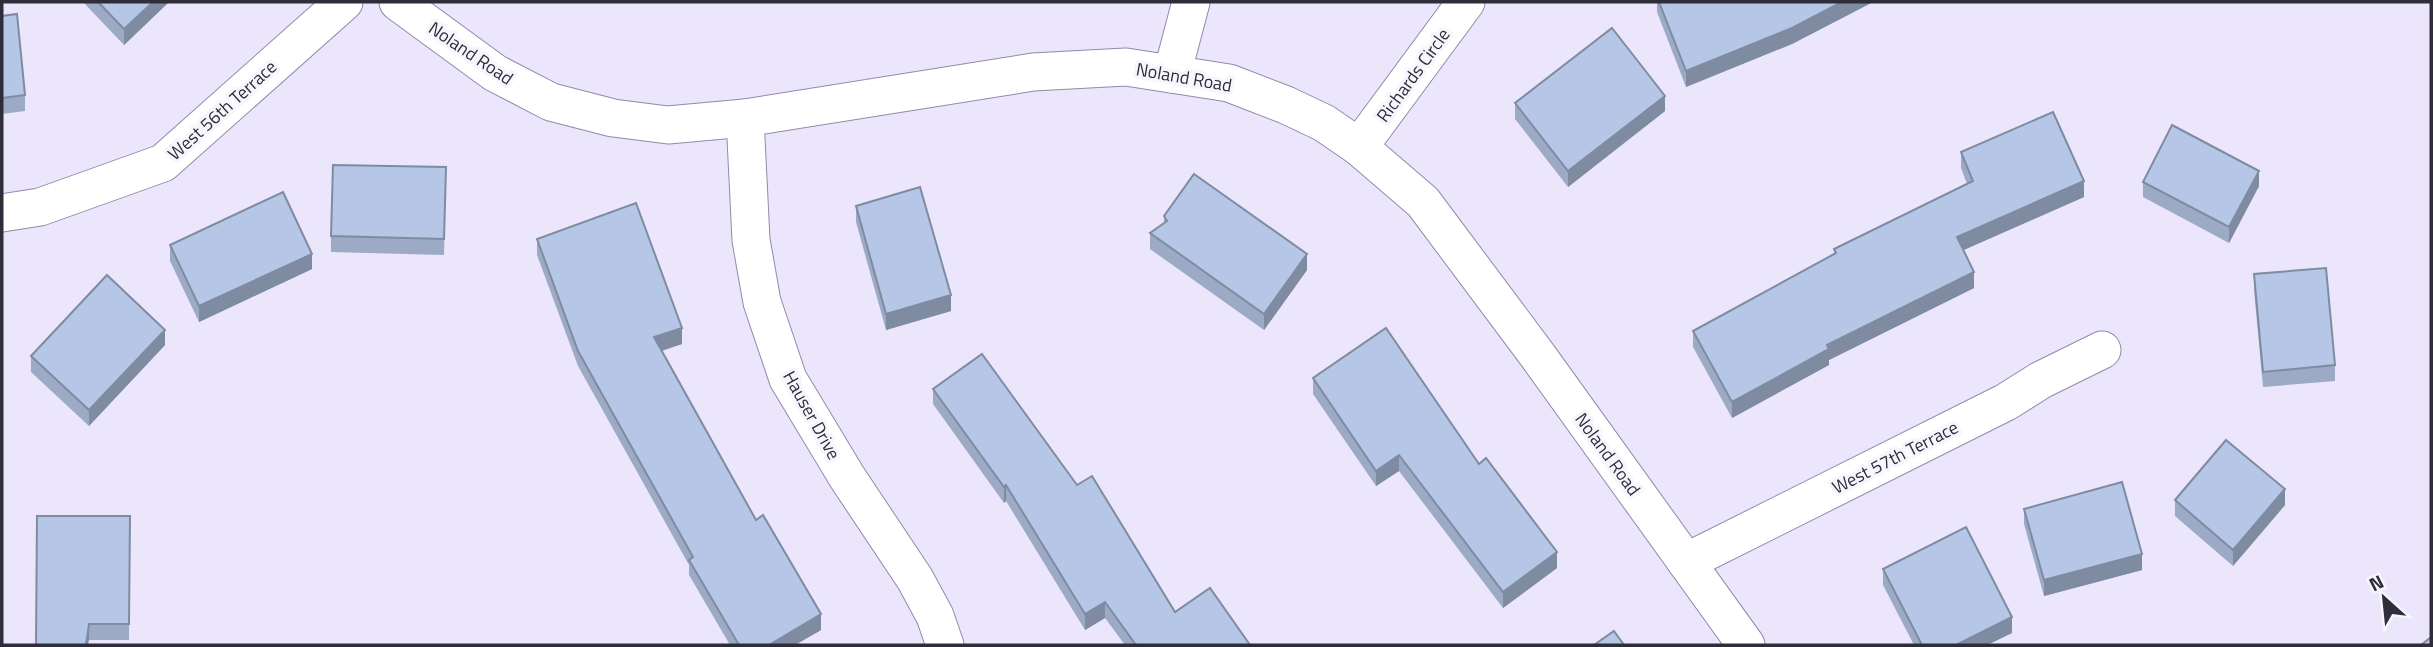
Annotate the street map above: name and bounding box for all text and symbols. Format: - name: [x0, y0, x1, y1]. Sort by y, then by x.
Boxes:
- street label: Noland Road: [423, 15, 519, 91]
- street label: Richards Circle: [1370, 22, 1456, 128]
- street label: West 56th Terrace: [161, 54, 283, 166]
- street label: Noland Road: [1134, 55, 1234, 99]
- street label: Hauser Drive: [776, 366, 848, 464]
- street label: Noland Road: [1569, 407, 1647, 501]
- street label: West 57th Terrace: [1827, 413, 1963, 501]
- north arrow: [2349, 563, 2419, 633]
- text: N: [2364, 566, 2389, 598]

